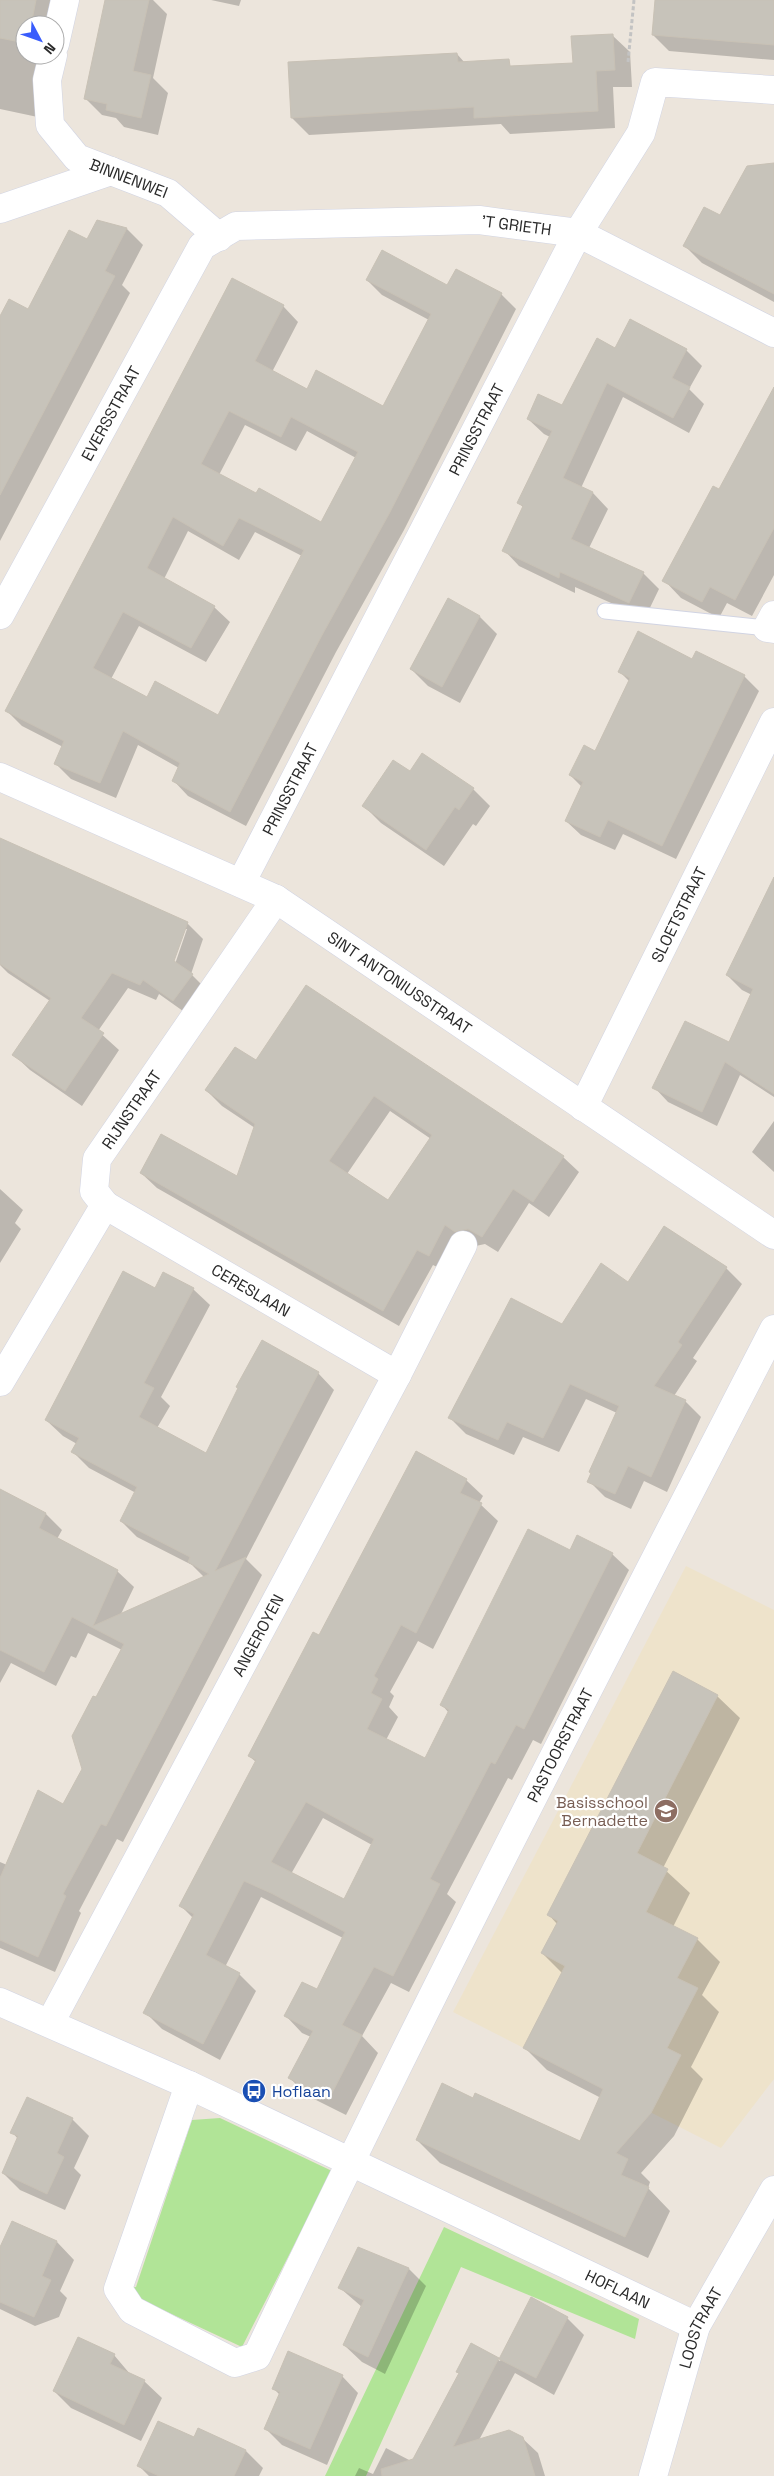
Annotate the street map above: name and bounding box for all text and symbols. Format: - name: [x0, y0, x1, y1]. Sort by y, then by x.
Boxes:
- north arrow: [15, 15, 65, 65]
- text: N: [40, 39, 60, 58]
- street label: BINNENWEI: [86, 154, 171, 203]
- street label: 'T GRIETH: [480, 210, 553, 240]
- street label: EVERSSTRAAT: [76, 362, 145, 465]
- street label: PRINSSTRAAT: [444, 380, 509, 479]
- street label: PRINSSTRAAT: [258, 739, 323, 839]
- street label: SLOETSTRAAT: [646, 863, 712, 966]
- street label: SINT ANTONIUSSTRAAT: [323, 927, 476, 1039]
- street label: RIJNSTRAAT: [97, 1066, 166, 1153]
- street label: CERESLAAN: [208, 1259, 294, 1322]
- street label: ANGEROYEN: [228, 1591, 289, 1680]
- street label: PASTOORSTRAAT: [522, 1685, 598, 1806]
- place label: Basisschool Bernadette: [556, 1792, 648, 1831]
- school or university icon: Basisschool Bernadette: [653, 1798, 679, 1824]
- bus stop icon: Hoflaan: [241, 2078, 267, 2104]
- place label: Hoflaan: [272, 2081, 331, 2102]
- street label: HOFLAAN: [582, 2265, 653, 2314]
- street label: LOOSTRAAT: [674, 2283, 727, 2371]

